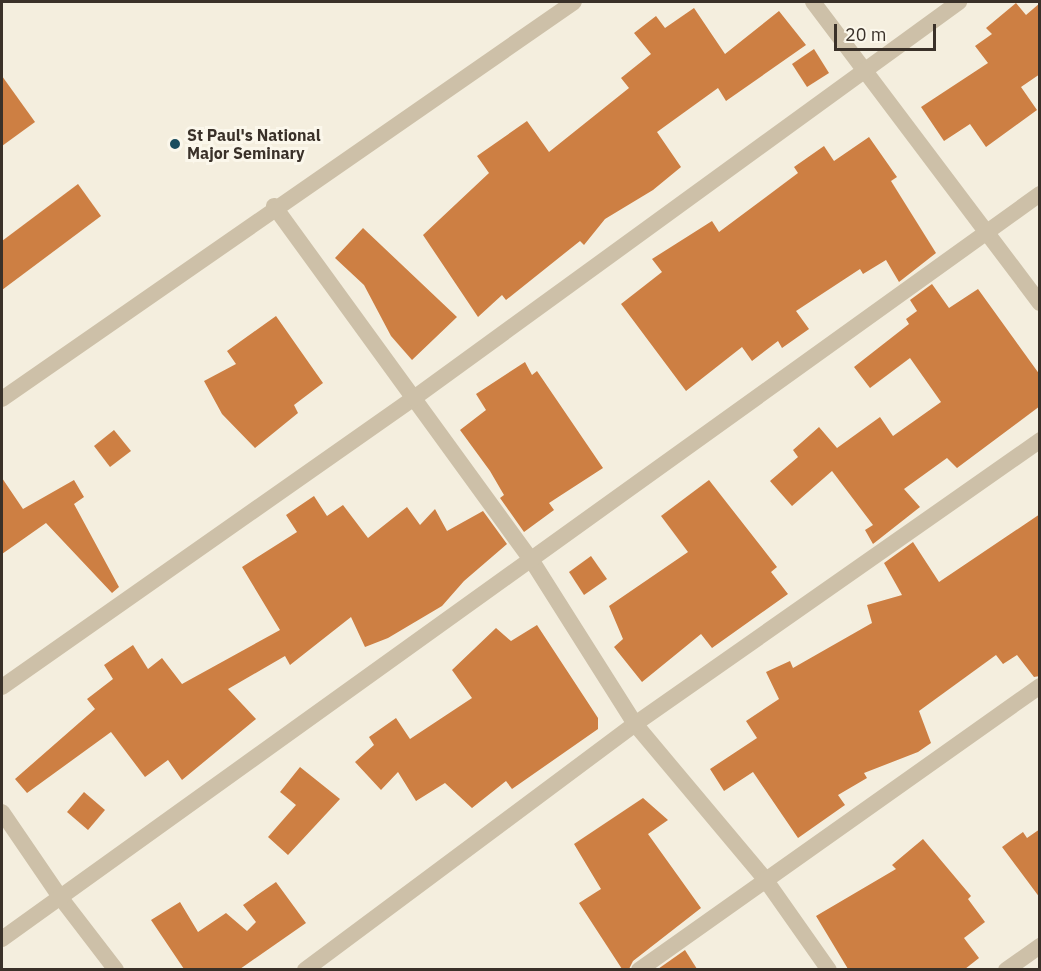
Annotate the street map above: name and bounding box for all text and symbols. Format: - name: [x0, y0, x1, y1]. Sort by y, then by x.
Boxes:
- scale bar: [837, 12, 939, 50]
- text: 20 m: [845, 23, 887, 46]
- place label: St Paul's National Major Seminary: [187, 125, 320, 163]
- marker: St Paul's National Major Seminary: [168, 137, 182, 151]

